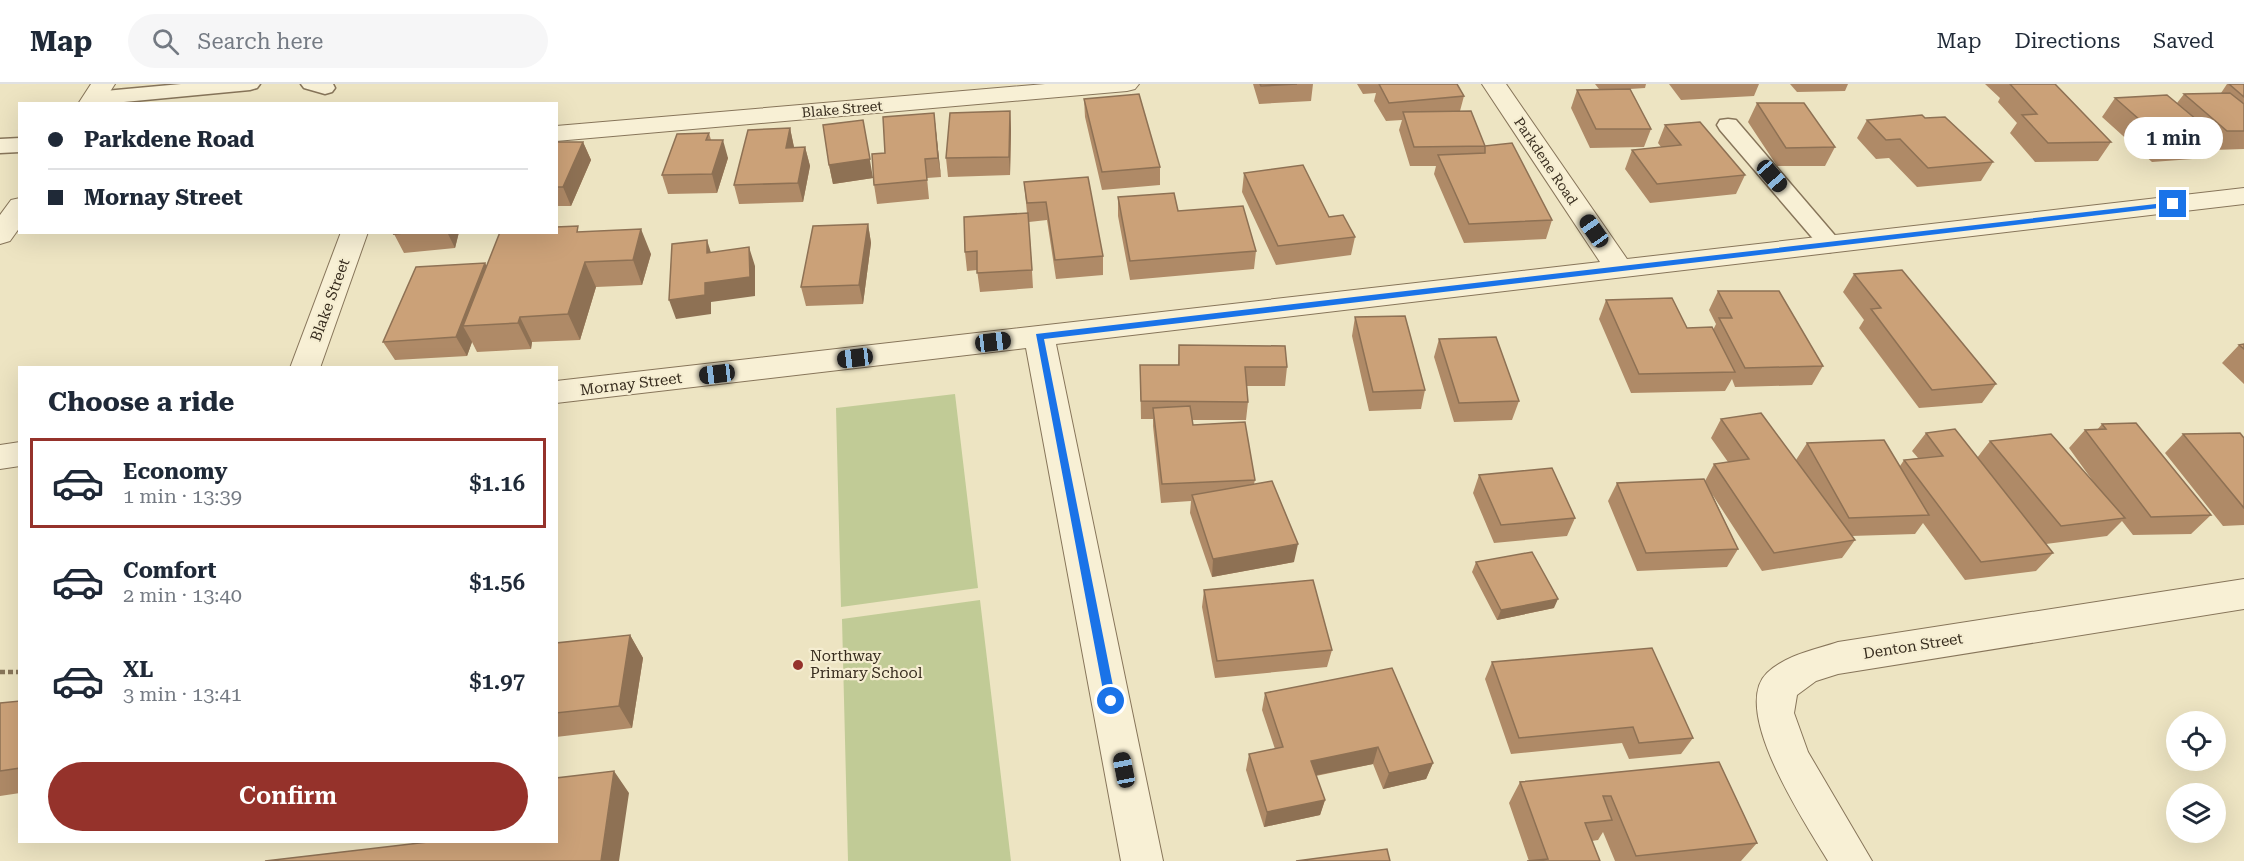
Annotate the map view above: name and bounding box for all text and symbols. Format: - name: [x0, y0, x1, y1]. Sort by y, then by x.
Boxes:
- search box: [128, 14, 548, 68]
- text: Map: [30, 25, 92, 58]
- icon: search: [149, 25, 182, 58]
- text: Search here: [197, 29, 323, 54]
- text: Map: [1937, 29, 1981, 53]
- text: Directions: [2014, 29, 2120, 53]
- text: Saved: [2153, 29, 2214, 53]
- street label: Blake Street: [801, 97, 883, 121]
- street label: Parkdene Road: [1511, 114, 1581, 208]
- callout: 1 min: [2124, 117, 2222, 159]
- text: 1 min: [2146, 126, 2201, 150]
- text: Parkdene Road: [84, 127, 254, 152]
- car: [1753, 157, 1791, 195]
- text: Mornay Street: [84, 185, 243, 210]
- route end: [2159, 190, 2186, 217]
- car: [1576, 211, 1612, 251]
- street label: Blake Street: [307, 256, 353, 344]
- car: [974, 331, 1012, 353]
- car: [836, 347, 874, 369]
- car: [698, 363, 736, 385]
- street label: Mornay Street: [579, 369, 683, 399]
- text: Choose a ride: [48, 386, 234, 418]
- icon: car: [51, 456, 105, 510]
- text: Economy: [123, 459, 227, 484]
- text: $1.16: [469, 471, 525, 496]
- text: 1 min · 13:39: [123, 484, 242, 508]
- icon: car: [51, 555, 105, 609]
- text: Comfort: [123, 558, 216, 583]
- text: $1.56: [469, 570, 525, 595]
- text: 2 min · 13:40: [123, 583, 242, 607]
- street label: Denton Street: [1862, 629, 1965, 663]
- place label: Northway Primary School: [810, 647, 923, 682]
- icon: car: [51, 654, 105, 708]
- text: XL: [123, 657, 153, 682]
- marker: Northway Primary School: [791, 658, 805, 672]
- text: $1.97: [469, 669, 525, 694]
- text: 3 min · 13:41: [123, 682, 242, 706]
- route start: [1097, 687, 1124, 714]
- map controls: [2166, 711, 2226, 843]
- button: locate: [2166, 711, 2226, 771]
- car: [1112, 751, 1136, 789]
- button: Confirm: [48, 762, 528, 831]
- button: layers: [2166, 783, 2226, 843]

